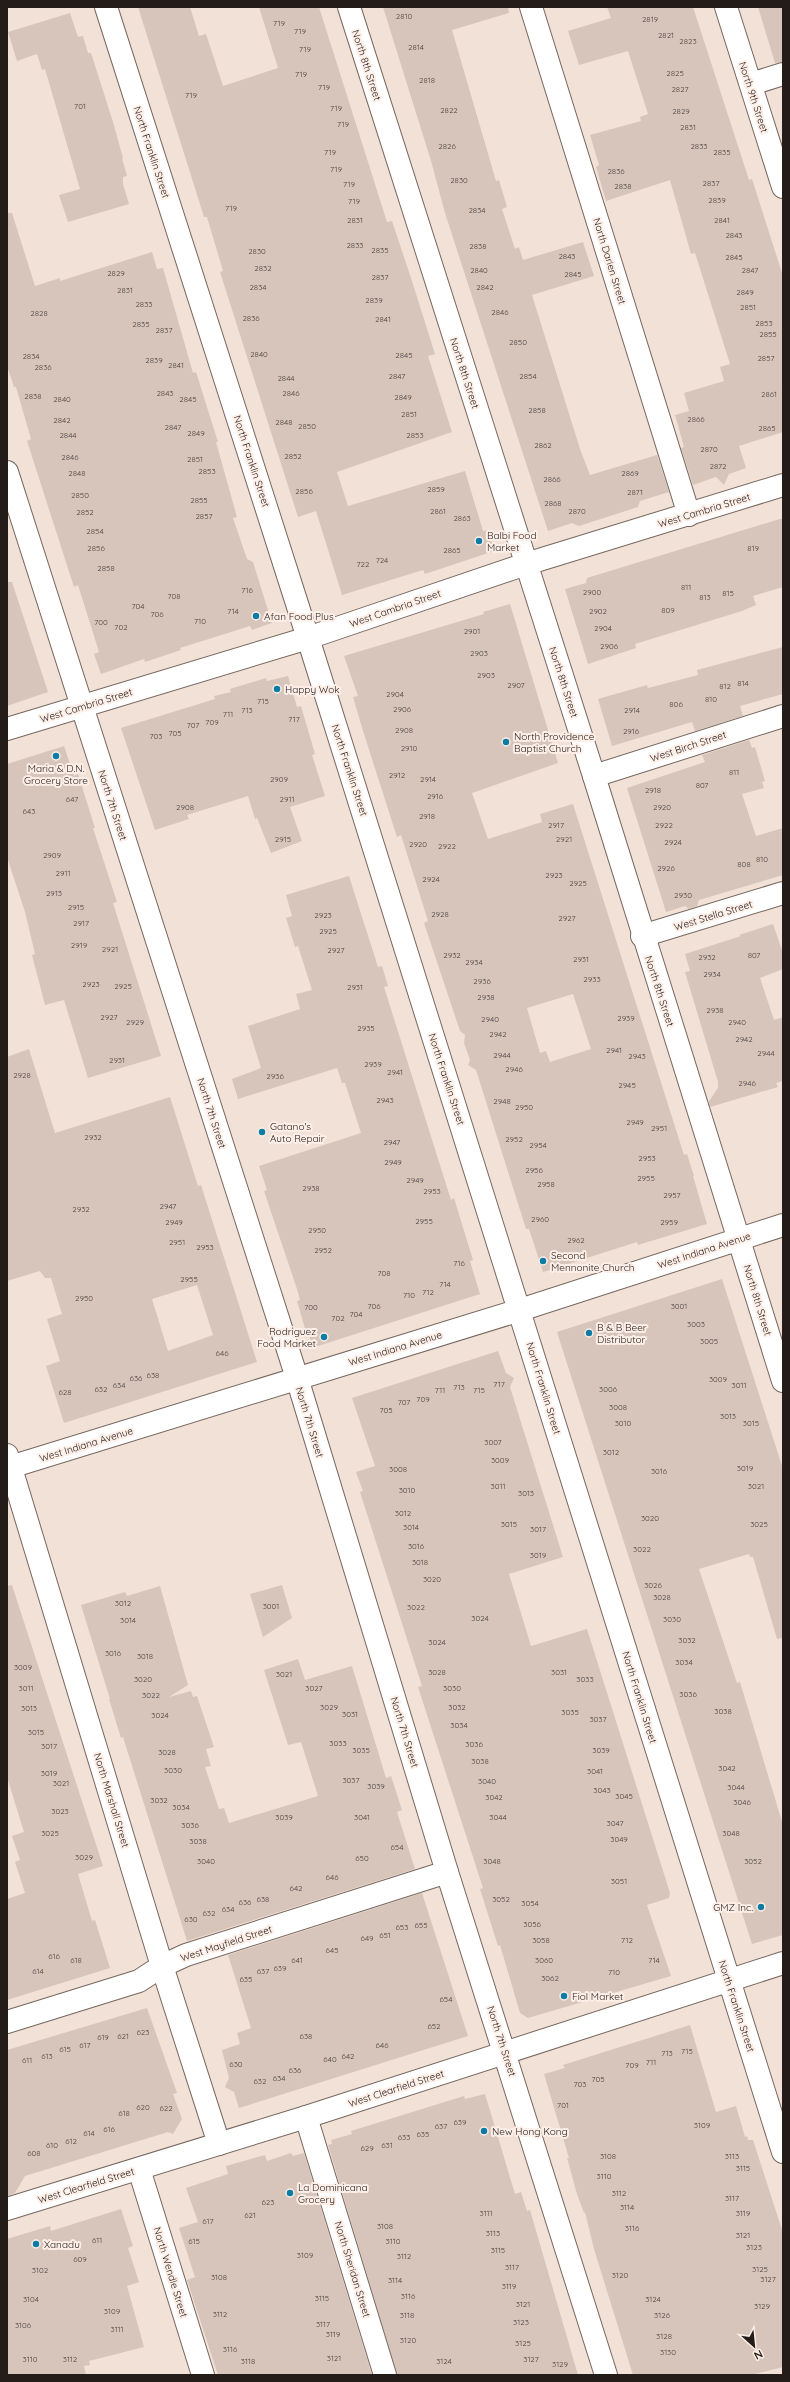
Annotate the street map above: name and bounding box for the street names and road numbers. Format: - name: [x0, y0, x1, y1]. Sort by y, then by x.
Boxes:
- street label: North 8th Street: [349, 28, 384, 103]
- street label: North 9th Street: [736, 60, 771, 135]
- street label: North Franklin Street: [131, 105, 173, 200]
- street label: North Darien Street: [590, 216, 629, 307]
- street label: North 8th Street: [447, 336, 482, 411]
- street label: North Franklin Street: [231, 414, 273, 509]
- street label: West Cambria Street: [656, 490, 752, 531]
- street label: West Cambria Street: [348, 587, 443, 630]
- street label: North 8th Street: [546, 645, 581, 720]
- street label: West Cambria Street: [38, 685, 134, 726]
- street label: North Franklin Street: [329, 723, 371, 818]
- street label: West Birch Street: [648, 728, 728, 765]
- street label: North 7th Street: [95, 768, 130, 843]
- street label: West Stella Street: [672, 897, 754, 934]
- street label: North 8th Street: [642, 954, 677, 1029]
- street label: North Franklin Street: [426, 1032, 468, 1127]
- street label: North 7th Street: [194, 1076, 229, 1151]
- street label: West Indiana Avenue: [656, 1229, 753, 1272]
- street label: North 8th Street: [741, 1263, 775, 1338]
- street label: West Indiana Avenue: [347, 1328, 444, 1369]
- street label: North Franklin Street: [523, 1340, 564, 1436]
- street label: North 7th Street: [293, 1385, 327, 1460]
- street label: West Indiana Avenue: [38, 1424, 135, 1465]
- street label: North Franklin Street: [619, 1649, 660, 1745]
- street label: North 7th Street: [388, 1695, 422, 1770]
- street label: North Marshall Street: [91, 1751, 132, 1850]
- street label: West Mayfield Street: [179, 1922, 274, 1964]
- street label: North Franklin Street: [716, 1959, 758, 2054]
- street label: North 7th Street: [484, 2004, 519, 2079]
- street label: West Clearfield Street: [347, 2067, 446, 2110]
- street label: West Clearfield Street: [36, 2164, 136, 2206]
- street label: North Sheridan Street: [332, 2219, 374, 2319]
- street label: North Wendle Street: [151, 2225, 191, 2320]

